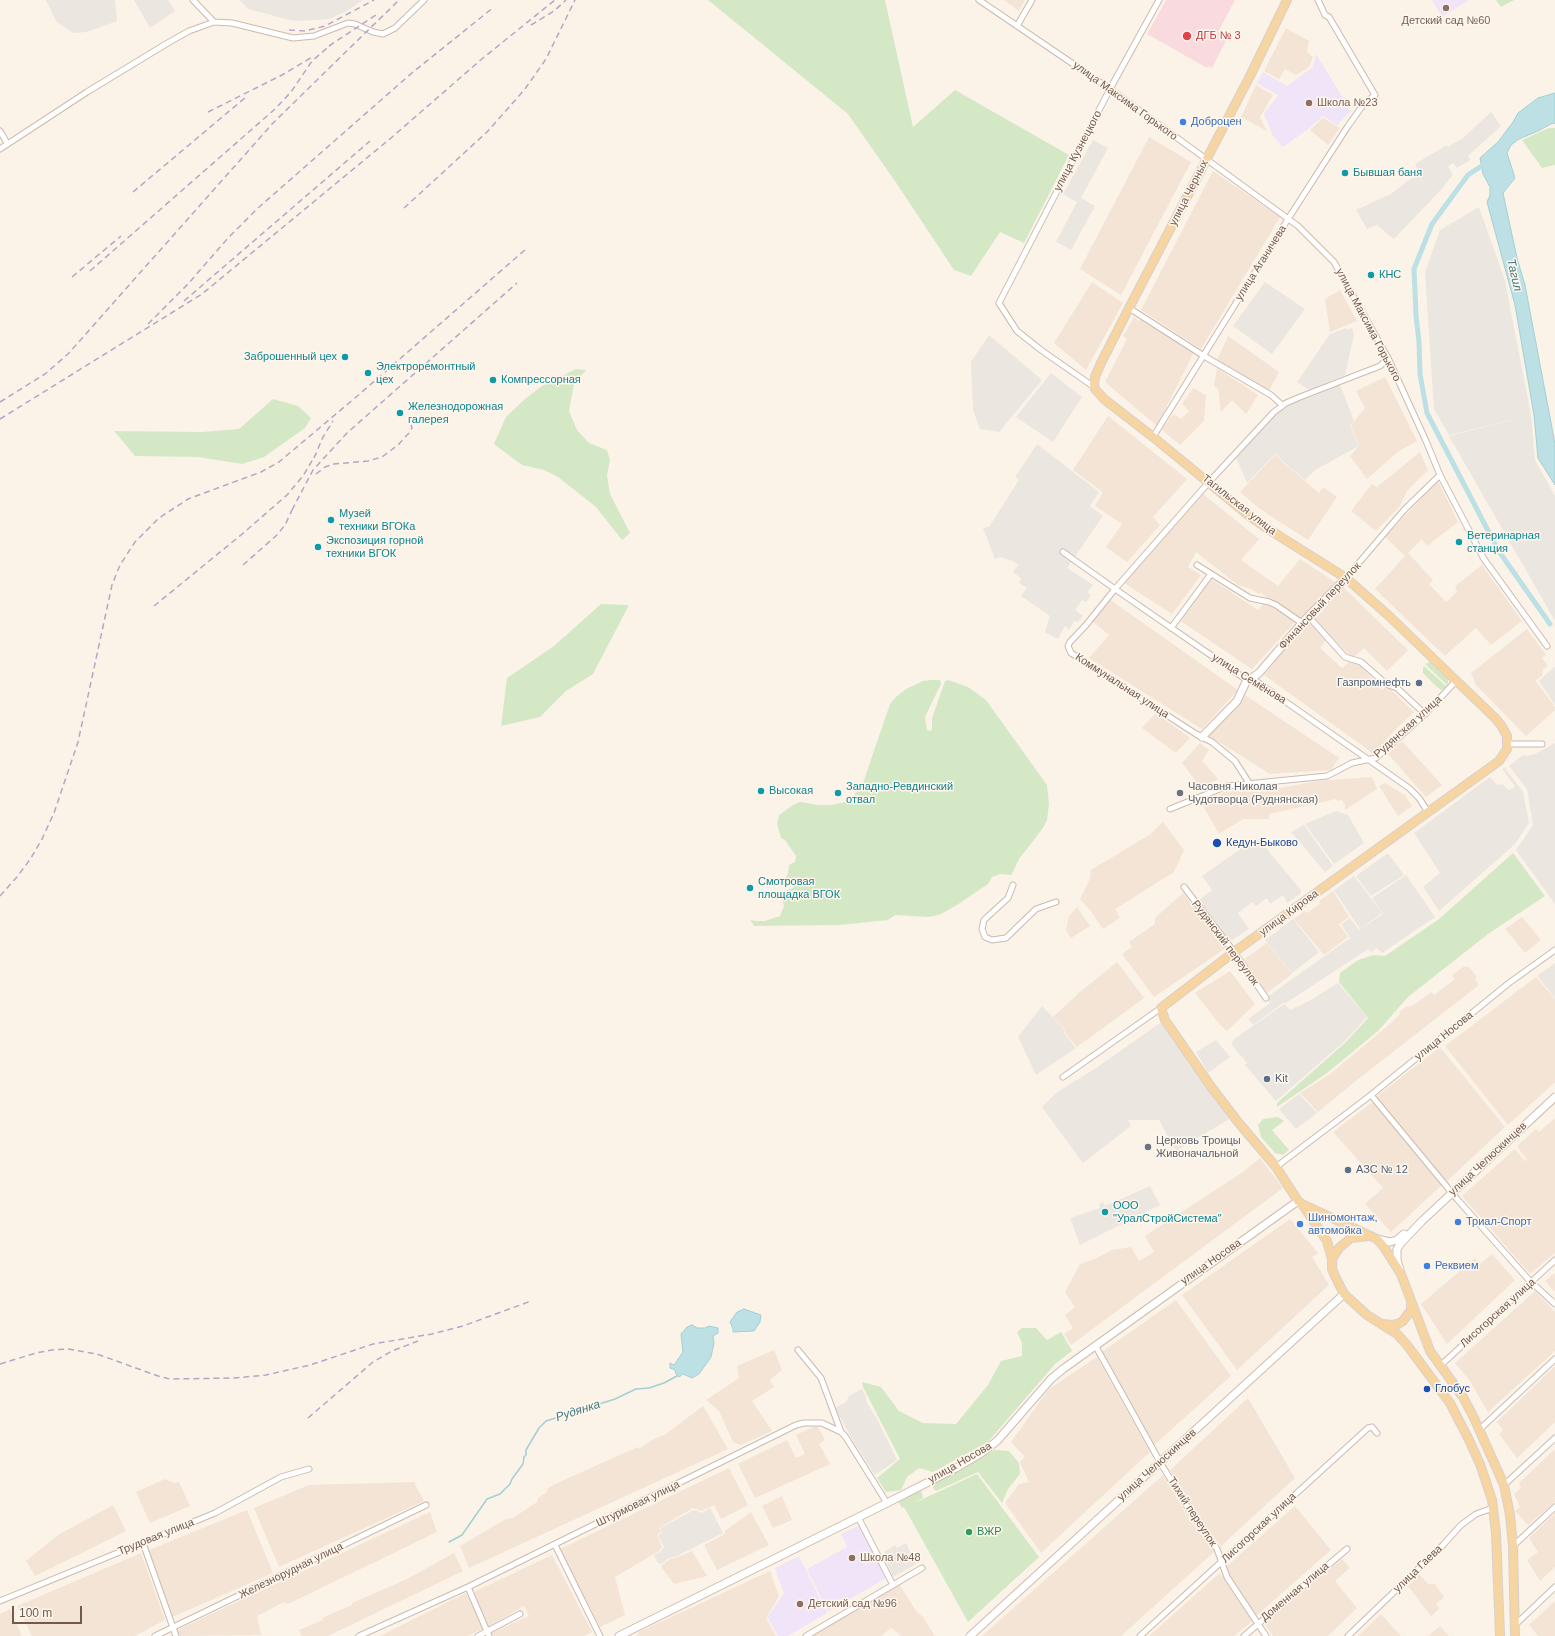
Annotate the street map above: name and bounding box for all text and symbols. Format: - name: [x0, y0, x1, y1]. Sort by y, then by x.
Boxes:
- marker: Детский сад №60: [1441, 3, 1451, 13]
- place label: Детский сад №60: [1402, 14, 1490, 28]
- place label: ДГБ № 3: [1196, 29, 1241, 43]
- marker: ДГБ № 3: [1181, 30, 1193, 42]
- street label: улица Максима Горького: [1070, 59, 1180, 143]
- place label: Школа №23: [1317, 96, 1378, 110]
- marker: Школа №23: [1304, 98, 1314, 108]
- street label: улица Кузнецкого: [1051, 108, 1105, 194]
- place label: Доброцен: [1191, 115, 1242, 129]
- marker: Доброцен: [1178, 117, 1188, 127]
- street label: улица Черных: [1167, 158, 1211, 228]
- place label: Бывшая баня: [1353, 166, 1422, 180]
- marker: Бывшая баня: [1340, 168, 1350, 178]
- street label: улица Аганичева: [1233, 223, 1289, 303]
- water label: Тагил: [1503, 257, 1525, 293]
- street label: улица Максима Горького: [1333, 266, 1403, 384]
- place label: КНС: [1379, 268, 1401, 282]
- marker: КНС: [1366, 270, 1376, 280]
- place label: Заброшенный цех: [244, 350, 337, 364]
- marker: Заброшенный цех: [340, 352, 350, 362]
- place label: Электроремонтный цех: [376, 360, 475, 386]
- marker: Электроремонтный цех: [363, 368, 373, 378]
- place label: Компрессорная: [501, 373, 581, 387]
- marker: Компрессорная: [488, 375, 498, 385]
- place label: Железнодорожная галерея: [408, 400, 503, 426]
- marker: Железнодорожная галерея: [395, 408, 405, 418]
- street label: Тагильская улица: [1199, 472, 1279, 538]
- place label: Музей техники ВГОКа: [339, 507, 415, 533]
- marker: Музей техники ВГОКа: [326, 515, 336, 525]
- place label: Ветеринарная станция: [1467, 529, 1540, 555]
- place label: Экспозиция горной техники ВГОК: [326, 534, 423, 560]
- marker: Ветеринарная станция: [1454, 537, 1464, 547]
- marker: Экспозиция горной техники ВГОК: [313, 542, 323, 552]
- street label: Финансовый переулок: [1276, 560, 1364, 652]
- street label: Коммунальная улица: [1073, 651, 1171, 721]
- street label: улица Семёнова: [1209, 651, 1289, 707]
- place label: Газпромнефть: [1337, 676, 1411, 690]
- marker: Газпромнефть: [1414, 678, 1424, 688]
- street label: Рудянская улица: [1371, 693, 1445, 761]
- place label: Западно-Ревдинский отвал: [846, 780, 953, 806]
- place label: Часовня Николая Чудотворца (Руднянская): [1188, 780, 1318, 806]
- place label: Высокая: [769, 784, 813, 798]
- marker: Высокая: [756, 786, 766, 796]
- marker: Западно-Ревдинский отвал: [833, 788, 843, 798]
- marker: Часовня Николая Чудотворца (Руднянская): [1175, 788, 1185, 798]
- place label: Кедун-Быково: [1226, 836, 1298, 850]
- marker: Кедун-Быково: [1211, 837, 1223, 849]
- place label: Смотровая площадка ВГОК: [758, 875, 840, 901]
- marker: Смотровая площадка ВГОК: [745, 883, 755, 893]
- street label: улица Кирова: [1257, 887, 1321, 939]
- street label: Рудянский переулок: [1189, 898, 1261, 988]
- street label: улица Носова: [1412, 1009, 1476, 1063]
- place label: Kit: [1275, 1072, 1288, 1086]
- marker: Kit: [1262, 1074, 1272, 1084]
- street label: улица Челюскинцев: [1446, 1119, 1530, 1199]
- place label: Церковь Троицы Живоначальной: [1156, 1134, 1241, 1160]
- marker: Церковь Троицы Живоначальной: [1143, 1142, 1153, 1152]
- place label: АЗС № 12: [1356, 1163, 1408, 1177]
- marker: АЗС № 12: [1343, 1165, 1353, 1175]
- place label: ООО "УралСтройСистема": [1113, 1199, 1222, 1225]
- marker: ООО "УралСтройСистема": [1100, 1207, 1110, 1217]
- place label: Шиномонтаж, автомойка: [1308, 1211, 1378, 1237]
- place label: Триал-Спорт: [1466, 1215, 1531, 1229]
- marker: Триал-Спорт: [1453, 1217, 1463, 1227]
- marker: Шиномонтаж, автомойка: [1295, 1219, 1305, 1229]
- street label: улица Носова: [1178, 1236, 1244, 1288]
- place label: Реквием: [1435, 1259, 1478, 1273]
- marker: Реквием: [1422, 1261, 1432, 1271]
- street label: Лисогорская улица: [1458, 1276, 1538, 1350]
- place label: Глобус: [1435, 1382, 1470, 1396]
- marker: Глобус: [1422, 1384, 1432, 1394]
- water label: Рудянка: [554, 1397, 602, 1425]
- street label: улица Челюскинцев: [1115, 1426, 1199, 1504]
- street label: улица Носова: [926, 1440, 994, 1486]
- street label: Тихий переулок: [1165, 1475, 1219, 1549]
- street label: Штурмовая улица: [594, 1478, 682, 1530]
- street label: Лисогорская улица: [1219, 1490, 1299, 1566]
- street label: Трудовая улица: [116, 1516, 196, 1558]
- place label: ВЖР: [977, 1525, 1002, 1539]
- marker: ВЖР: [964, 1527, 974, 1537]
- street label: Железнорудная улица: [237, 1540, 345, 1602]
- street label: улица Гаева: [1391, 1542, 1445, 1596]
- place label: Школа №48: [860, 1551, 921, 1565]
- marker: Школа №48: [847, 1553, 857, 1563]
- street label: Доменная улица: [1258, 1560, 1332, 1624]
- place label: Детский сад №96: [808, 1597, 897, 1611]
- scale bar: [14, 1598, 84, 1624]
- marker: Детский сад №96: [795, 1599, 805, 1609]
- text: 100 m: [19, 1606, 52, 1620]

